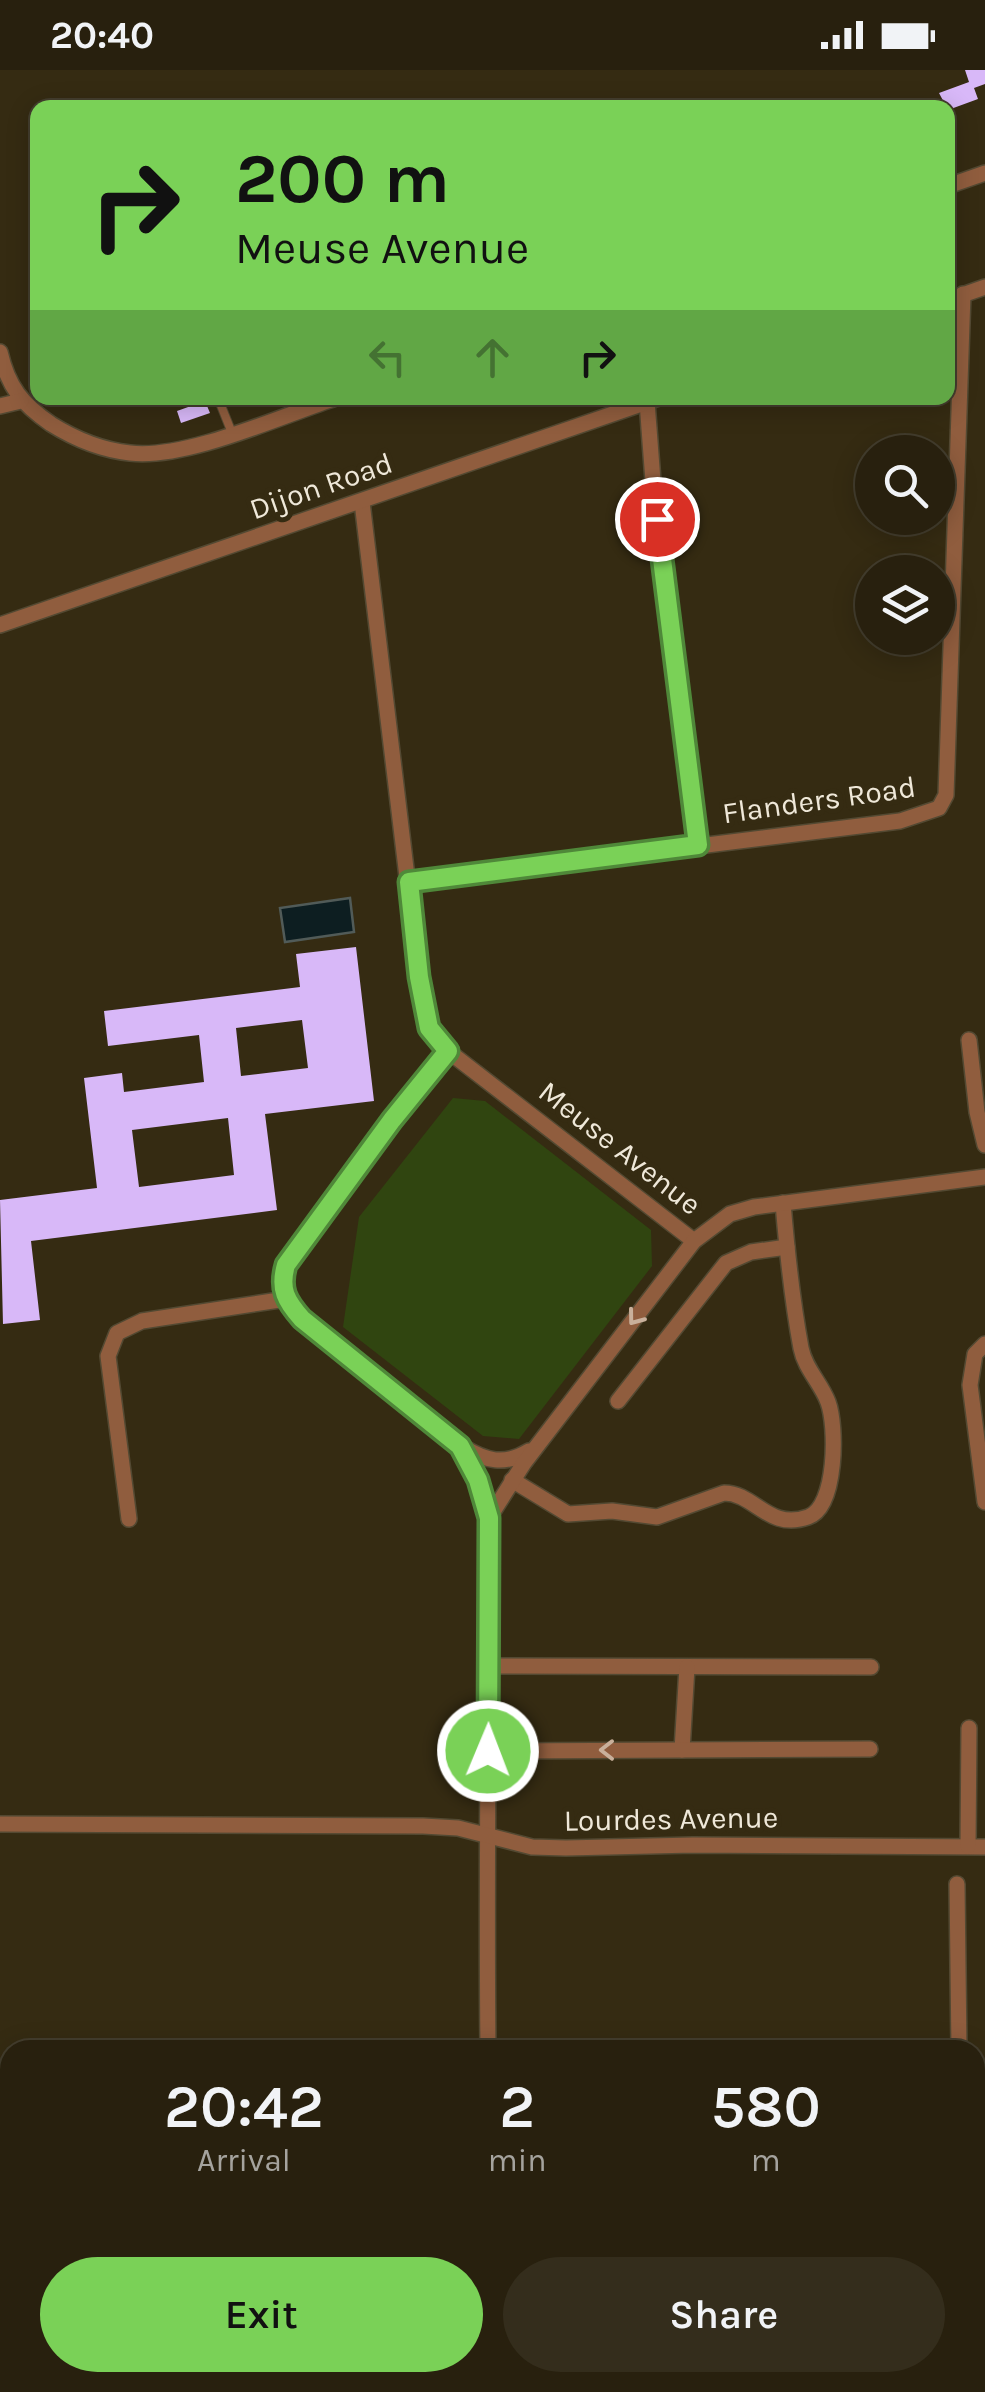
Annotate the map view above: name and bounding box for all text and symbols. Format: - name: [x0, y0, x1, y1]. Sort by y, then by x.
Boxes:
- text: 20:40: [50, 13, 154, 58]
- text: 200 m: [235, 138, 450, 220]
- icon: right: [70, 140, 200, 270]
- text: Meuse Avenue: [235, 222, 529, 274]
- icon: left: [360, 330, 415, 385]
- icon: ahead: [465, 330, 520, 385]
- icon: right: [570, 330, 625, 385]
- map controls: [855, 435, 955, 655]
- button: search: [855, 435, 955, 535]
- street label: Dijon Road: [245, 445, 397, 527]
- pin: [615, 477, 700, 562]
- icon: arrive: [630, 492, 685, 547]
- button: layers: [855, 555, 955, 655]
- street label: Flanders Road: [720, 769, 918, 831]
- street label: Meuse Avenue: [532, 1073, 708, 1223]
- one-way arrow: [629, 1307, 647, 1325]
- position arrow: [436, 1699, 540, 1803]
- one-way arrow: [598, 1739, 614, 1761]
- street label: Lourdes Avenue: [564, 1799, 778, 1839]
- text: 20:42: [164, 2072, 324, 2142]
- text: 2: [499, 2072, 535, 2142]
- text: 580: [711, 2072, 821, 2142]
- text: Arrival: [197, 2142, 291, 2179]
- text: min: [488, 2142, 547, 2179]
- text: m: [751, 2142, 781, 2179]
- button: Exit: [40, 2257, 483, 2372]
- button: Share: [503, 2257, 945, 2372]

